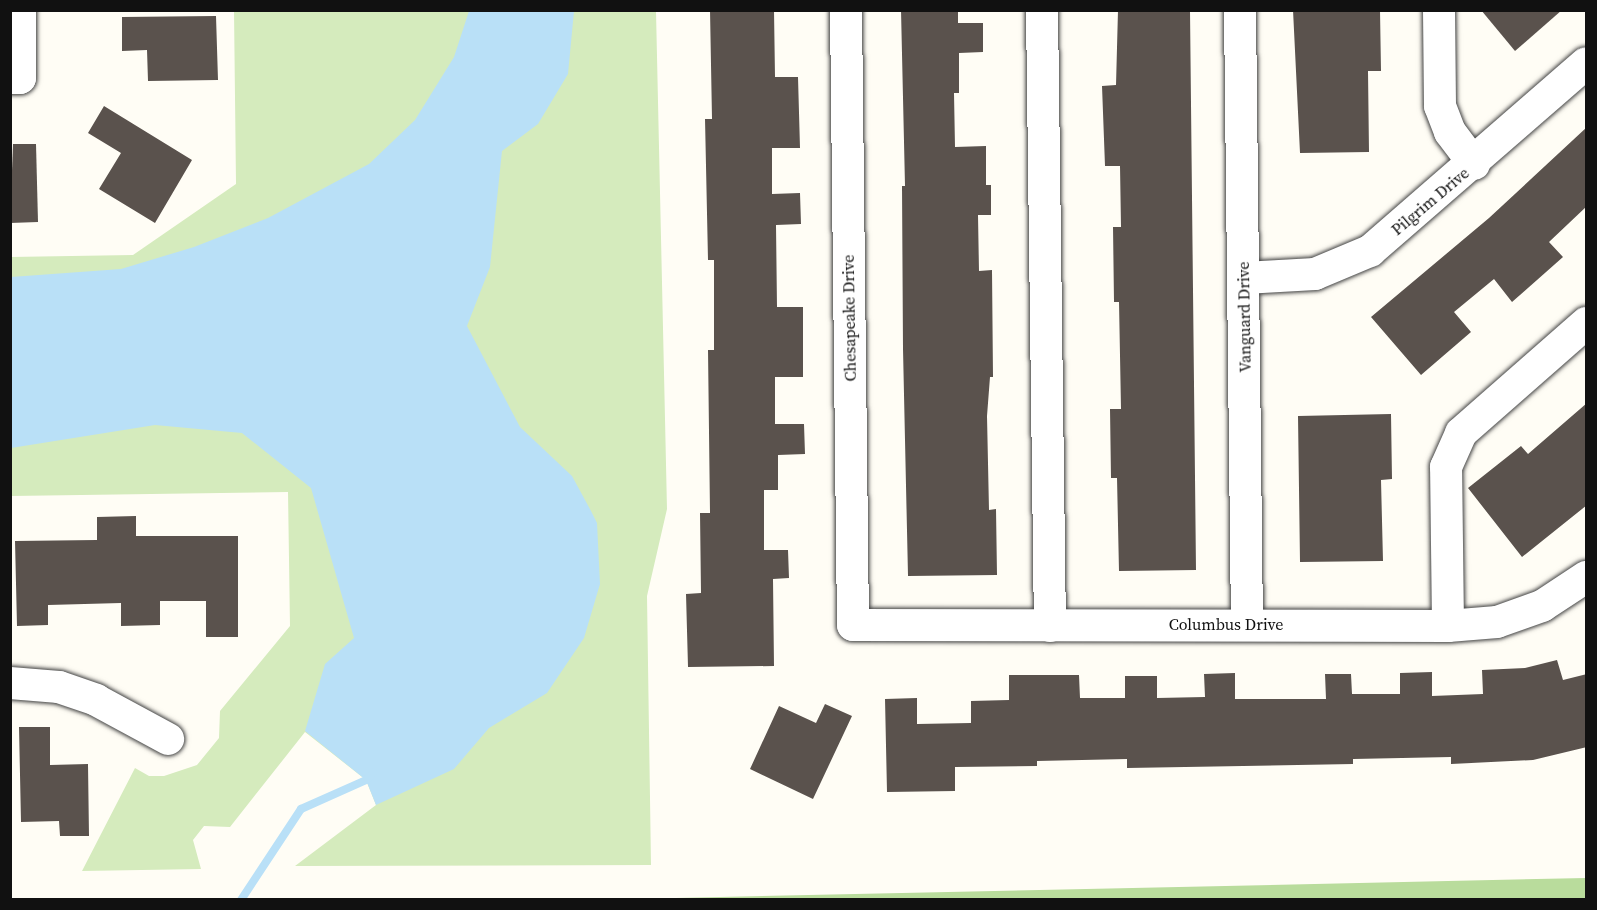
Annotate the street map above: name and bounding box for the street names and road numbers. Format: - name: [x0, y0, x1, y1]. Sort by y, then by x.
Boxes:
- street label: Pilgrim Drive: [1387, 163, 1473, 239]
- street label: Chesapeake Drive: [838, 254, 860, 382]
- street label: Vanguard Drive: [1233, 261, 1255, 373]
- street label: Columbus Drive: [1169, 614, 1283, 634]

